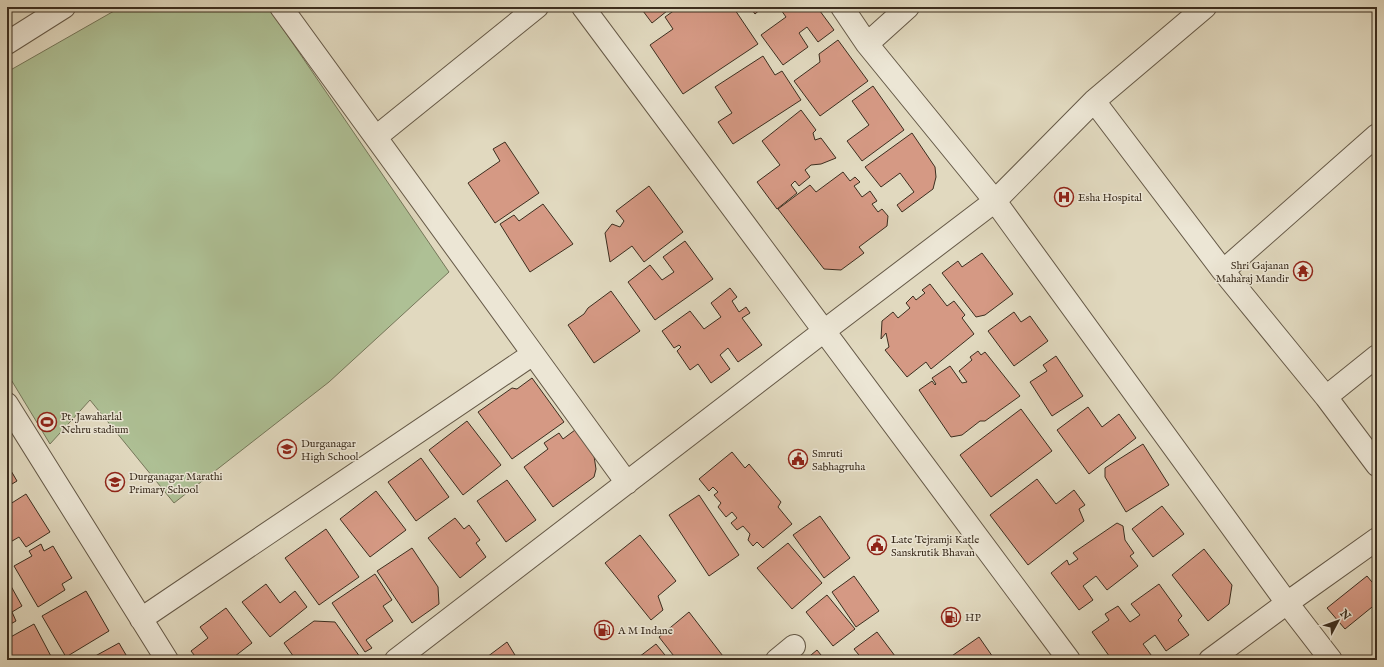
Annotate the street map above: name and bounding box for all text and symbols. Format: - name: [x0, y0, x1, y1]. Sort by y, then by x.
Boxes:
- hospital icon: Esha Hospital: [1053, 186, 1075, 208]
- place label: Esha Hospital: [1078, 191, 1142, 205]
- place label: Shri Gajanan Maharaj Mandir: [1216, 259, 1289, 286]
- temple icon: Shri Gajanan Maharaj Mandir: [1292, 260, 1314, 282]
- place label: Pt. Jawaharlal Nehru stadium: [61, 410, 129, 437]
- sports icon: Pt. Jawaharlal Nehru stadium: [36, 411, 58, 433]
- place label: Durganagar High School: [301, 437, 359, 464]
- school or university icon: Durganagar High School: [276, 438, 298, 460]
- place label: Smruti Sabhagruha: [812, 447, 865, 474]
- public building icon: Smruti Sabhagruha: [787, 448, 809, 470]
- place label: Durganagar Marathi Primary School: [129, 470, 223, 497]
- school or university icon: Durganagar Marathi Primary School: [104, 471, 126, 493]
- place label: Late Tejramji Katle Sanskrutik Bhavan: [891, 533, 979, 560]
- public building icon: Late Tejramji Katle Sanskrutik Bhavan: [866, 534, 888, 556]
- north arrow: [1318, 601, 1358, 641]
- fuel station icon: HP: [940, 606, 962, 628]
- text: N: [1336, 606, 1354, 624]
- place label: HP: [965, 611, 981, 625]
- fuel station icon: A M Indane: [593, 619, 615, 641]
- place label: A M Indane: [617, 624, 673, 638]

